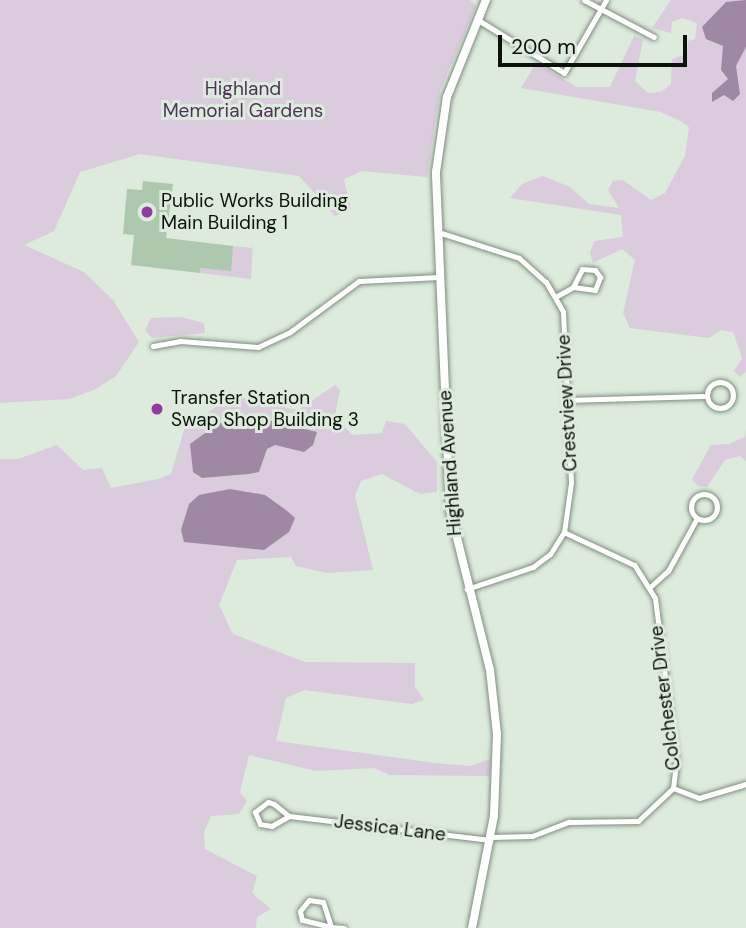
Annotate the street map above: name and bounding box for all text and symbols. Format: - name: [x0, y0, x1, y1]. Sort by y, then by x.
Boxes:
- scale bar: [501, 21, 690, 65]
- text: 200 m: [511, 33, 576, 61]
- park label: Highland Memorial Gardens: [163, 78, 323, 122]
- place label: Public Works Building Main Building 1: [161, 190, 348, 234]
- marker: Public Works Building Main Building 1: [139, 204, 155, 220]
- street label: Crestview Drive: [552, 334, 582, 472]
- place label: Transfer Station Swap Shop Building 3: [171, 387, 359, 431]
- street label: Highland Avenue: [434, 389, 466, 537]
- marker: Transfer Station Swap Shop Building 3: [149, 401, 165, 417]
- street label: Colchester Drive: [645, 624, 685, 772]
- street label: Jessica Lane: [333, 810, 447, 846]

